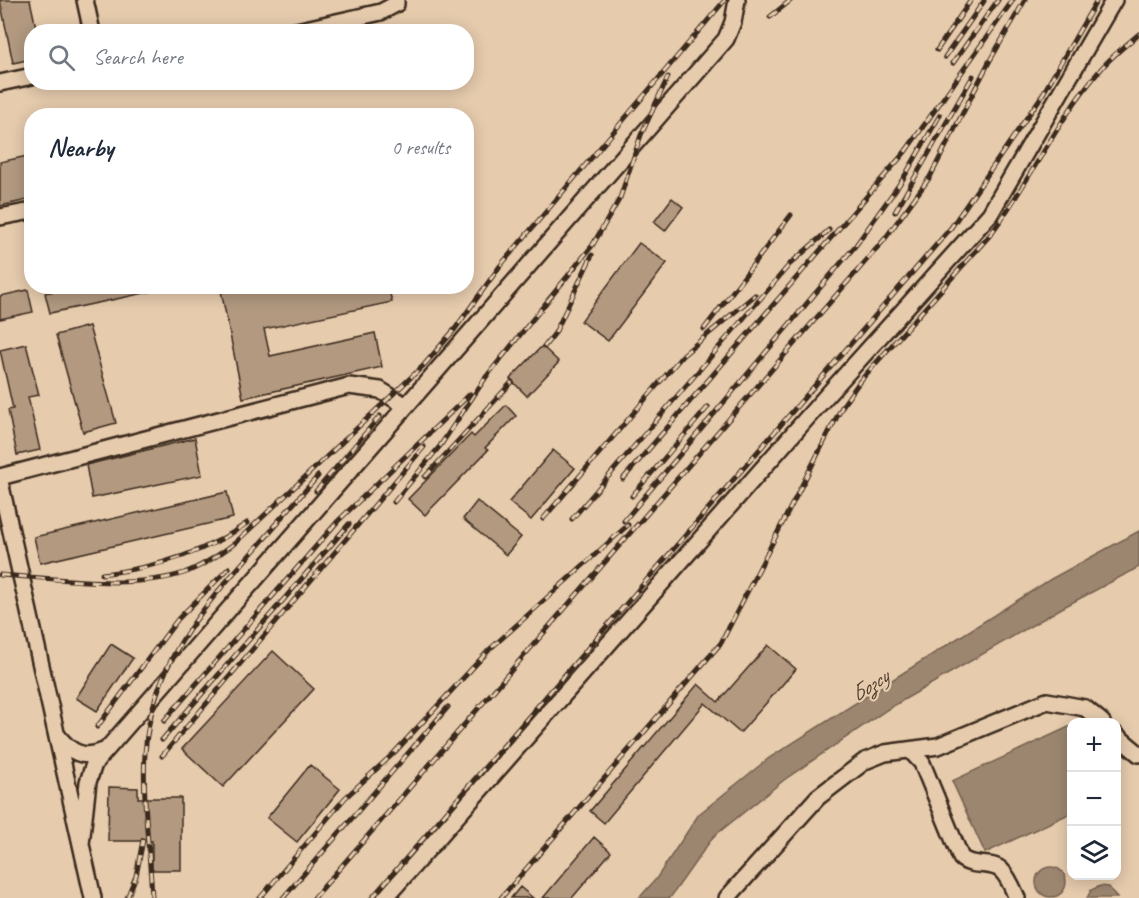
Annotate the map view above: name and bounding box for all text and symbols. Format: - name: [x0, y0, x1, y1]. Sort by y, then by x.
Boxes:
- search box: [24, 24, 474, 90]
- icon: search: [45, 41, 78, 74]
- text: Search here: [93, 43, 183, 71]
- text: Nearby: [48, 131, 113, 164]
- text: 0 results: [391, 135, 450, 160]
- water label: Бозсу: [845, 661, 897, 708]
- map controls: [1067, 718, 1121, 880]
- button: +: [1067, 718, 1121, 772]
- button: −: [1067, 772, 1121, 826]
- button: layers: [1067, 826, 1121, 880]

